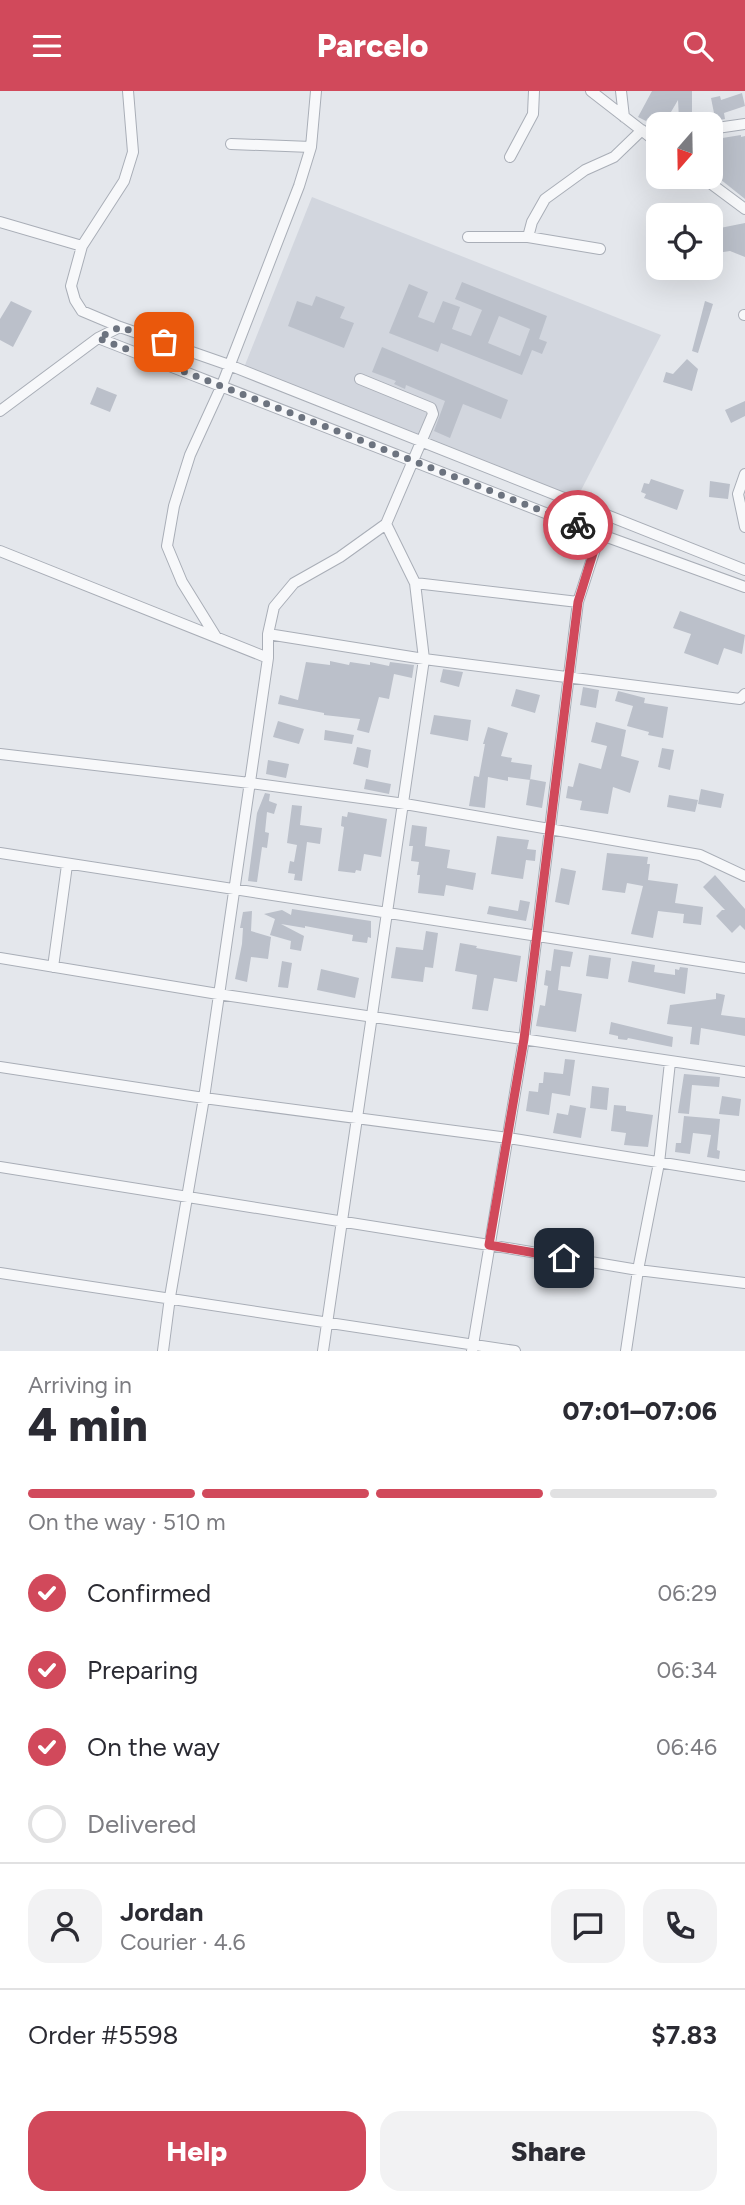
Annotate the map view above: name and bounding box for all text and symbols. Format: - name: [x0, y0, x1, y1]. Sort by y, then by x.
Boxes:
- icon: menu: [28, 27, 66, 65]
- text: Parcelo: [317, 27, 428, 65]
- icon: search: [679, 27, 717, 65]
- north arrow: [646, 112, 723, 189]
- map controls: [646, 112, 723, 280]
- button: locate: [646, 203, 723, 280]
- pin: [134, 312, 194, 372]
- icon: bag: [145, 323, 183, 361]
- courier: [543, 490, 613, 560]
- icon: bike: [559, 506, 597, 544]
- pin: [534, 1228, 594, 1288]
- icon: home: [545, 1239, 583, 1277]
- text: Arriving in: [28, 1371, 132, 1399]
- text: 07:01–07:06: [562, 1395, 717, 1427]
- text: 4 min: [28, 1397, 148, 1453]
- text: On the way · 510 m: [28, 1508, 225, 1536]
- icon: check: [28, 1574, 66, 1612]
- text: Confirmed: [87, 1577, 211, 1609]
- text: 06:29: [658, 1579, 717, 1607]
- icon: check: [28, 1651, 66, 1689]
- text: Preparing: [87, 1654, 198, 1686]
- text: 06:34: [657, 1656, 717, 1684]
- icon: check: [28, 1728, 66, 1766]
- text: On the way: [87, 1731, 220, 1763]
- text: 06:46: [656, 1733, 717, 1761]
- text: Delivered: [87, 1808, 196, 1840]
- button: person: [28, 1889, 102, 1963]
- button: chat: [551, 1889, 625, 1963]
- button: phone: [643, 1889, 717, 1963]
- text: Jordan: [120, 1896, 203, 1928]
- text: Courier · 4.6: [120, 1928, 246, 1956]
- text: Order #5598: [28, 2019, 179, 2051]
- text: $7.83: [651, 2019, 717, 2051]
- button: Help: [28, 2111, 366, 2191]
- button: Share: [380, 2111, 717, 2191]

